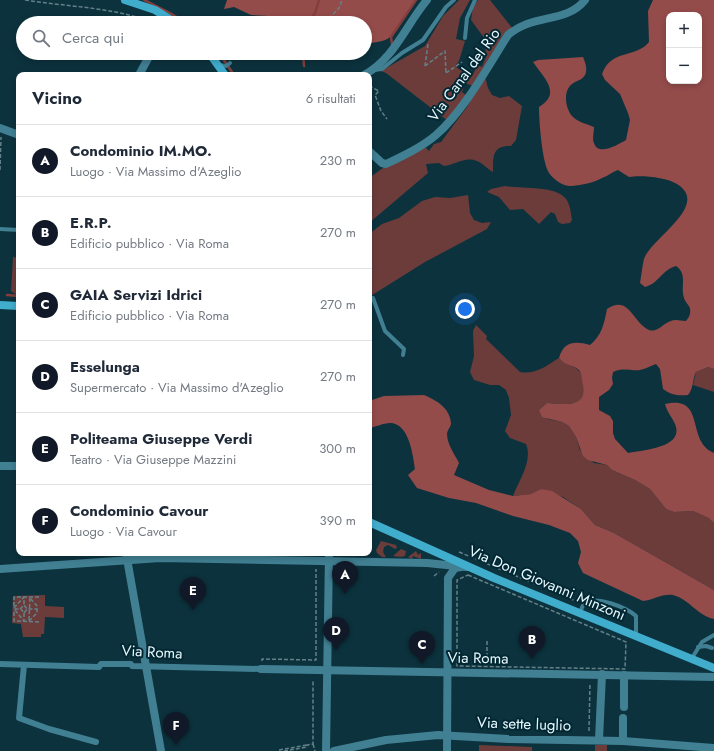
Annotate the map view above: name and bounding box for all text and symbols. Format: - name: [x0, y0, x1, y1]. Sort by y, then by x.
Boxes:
- map controls: [666, 12, 702, 84]
- button: +: [666, 12, 702, 48]
- search box: [16, 16, 372, 60]
- street label: Via Canal del Rio: [423, 24, 505, 126]
- icon: search: [30, 27, 52, 49]
- text: Cerca qui: [62, 27, 124, 49]
- button: −: [666, 48, 702, 84]
- text: Vicino: [32, 86, 82, 110]
- text: 6 risultati: [306, 89, 356, 108]
- text: Condominio IM.MO.: [70, 140, 212, 162]
- text: A: [40, 151, 50, 170]
- text: 230 m: [320, 151, 356, 170]
- text: Luogo · Via Massimo d'Azeglio: [70, 162, 241, 181]
- text: E.R.P.: [70, 212, 112, 234]
- text: B: [41, 223, 49, 242]
- text: 270 m: [320, 223, 356, 242]
- text: Edificio pubblico · Via Roma: [70, 234, 229, 253]
- text: GAIA Servizi Idrici: [70, 284, 202, 306]
- text: C: [40, 295, 50, 314]
- text: 270 m: [320, 295, 356, 314]
- your location: [455, 299, 475, 319]
- text: Edificio pubblico · Via Roma: [70, 306, 229, 325]
- text: Esselunga: [70, 356, 140, 378]
- text: D: [40, 367, 50, 386]
- text: 270 m: [320, 367, 356, 386]
- text: Supermercato · Via Massimo d'Azeglio: [70, 378, 284, 397]
- text: Politeama Giuseppe Verdi: [70, 428, 252, 450]
- text: E: [41, 439, 49, 458]
- text: 300 m: [319, 439, 356, 458]
- text: Teatro · Via Giuseppe Mazzini: [70, 450, 236, 469]
- text: Condominio Cavour: [70, 500, 209, 522]
- text: F: [41, 511, 49, 530]
- text: 390 m: [320, 511, 356, 530]
- text: Luogo · Via Cavour: [70, 522, 177, 541]
- street label: Via Don Giovanni Minzoni: [465, 540, 629, 626]
- pin: A: [332, 561, 358, 594]
- pin: E: [180, 577, 206, 610]
- pin: D: [323, 617, 349, 650]
- pin: B: [519, 626, 545, 659]
- pin: C: [409, 631, 435, 664]
- street label: Via Roma: [121, 639, 183, 665]
- street label: Via Roma: [447, 646, 509, 670]
- street label: Via sette luglio: [477, 711, 571, 737]
- pin: F: [163, 712, 189, 745]

